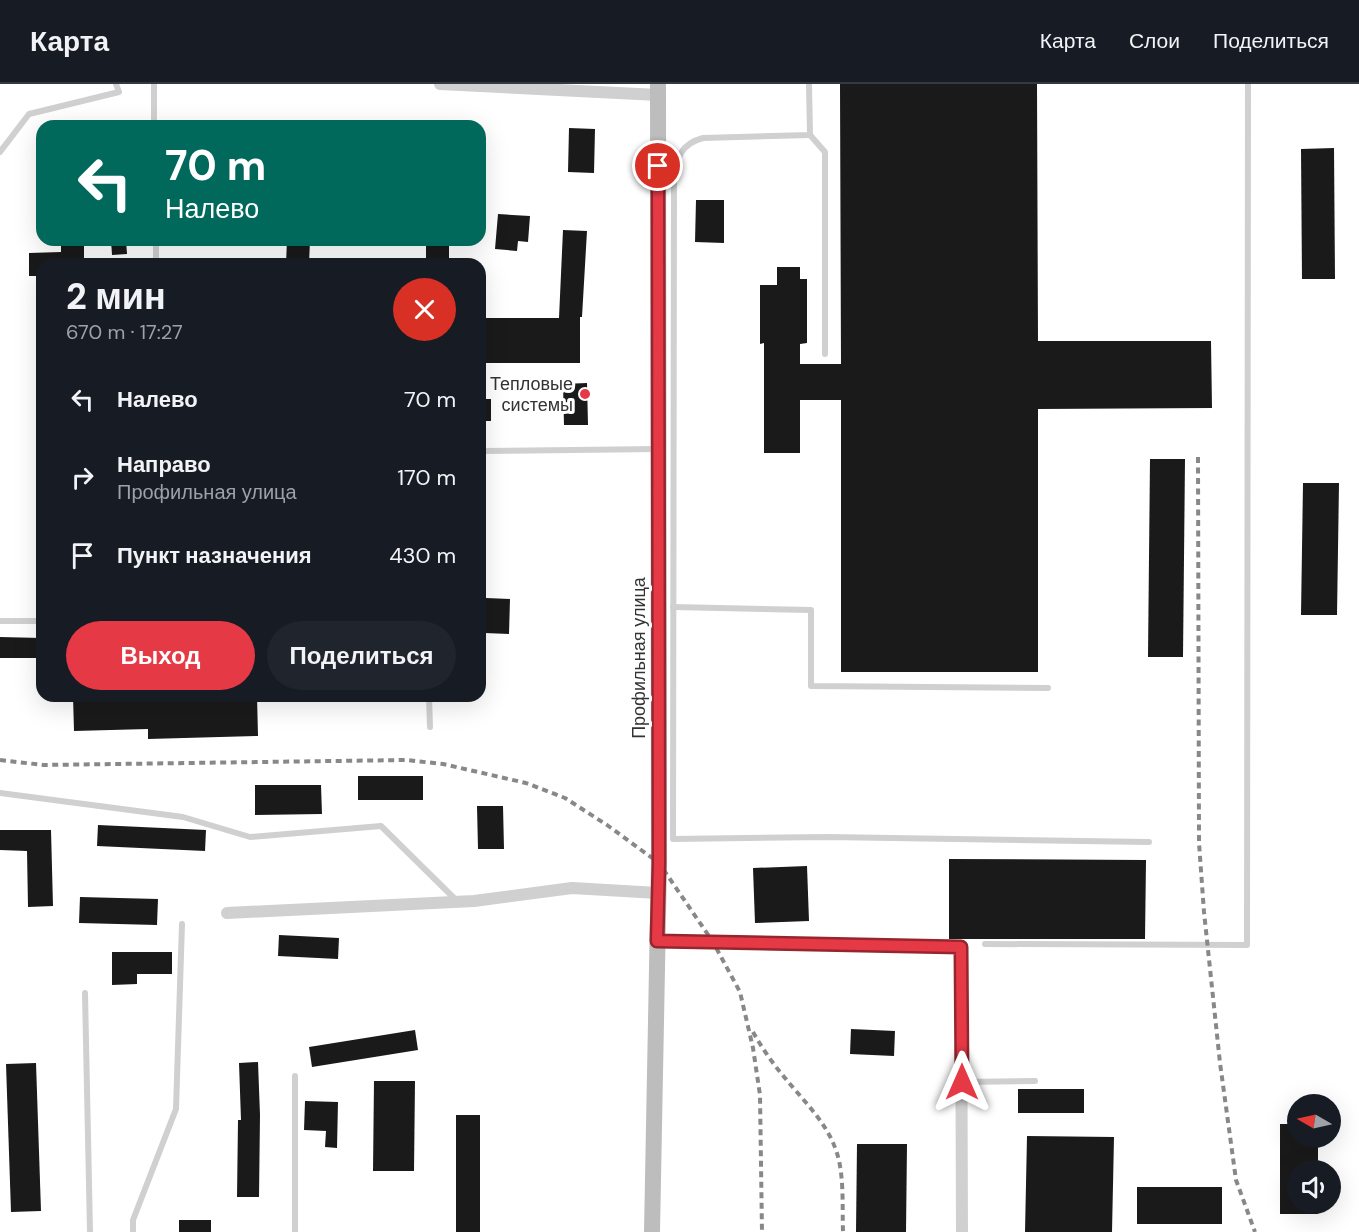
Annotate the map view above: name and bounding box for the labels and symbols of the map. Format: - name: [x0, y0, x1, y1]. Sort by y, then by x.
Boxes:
- pin: [632, 140, 683, 191]
- place label: Тепловые системы: [490, 372, 573, 417]
- marker: Тепловые системы: [578, 387, 592, 401]
- street label: Профильная улица: [627, 576, 651, 739]
- position arrow: [930, 1050, 994, 1114]
- north arrow: [1287, 1094, 1341, 1148]

